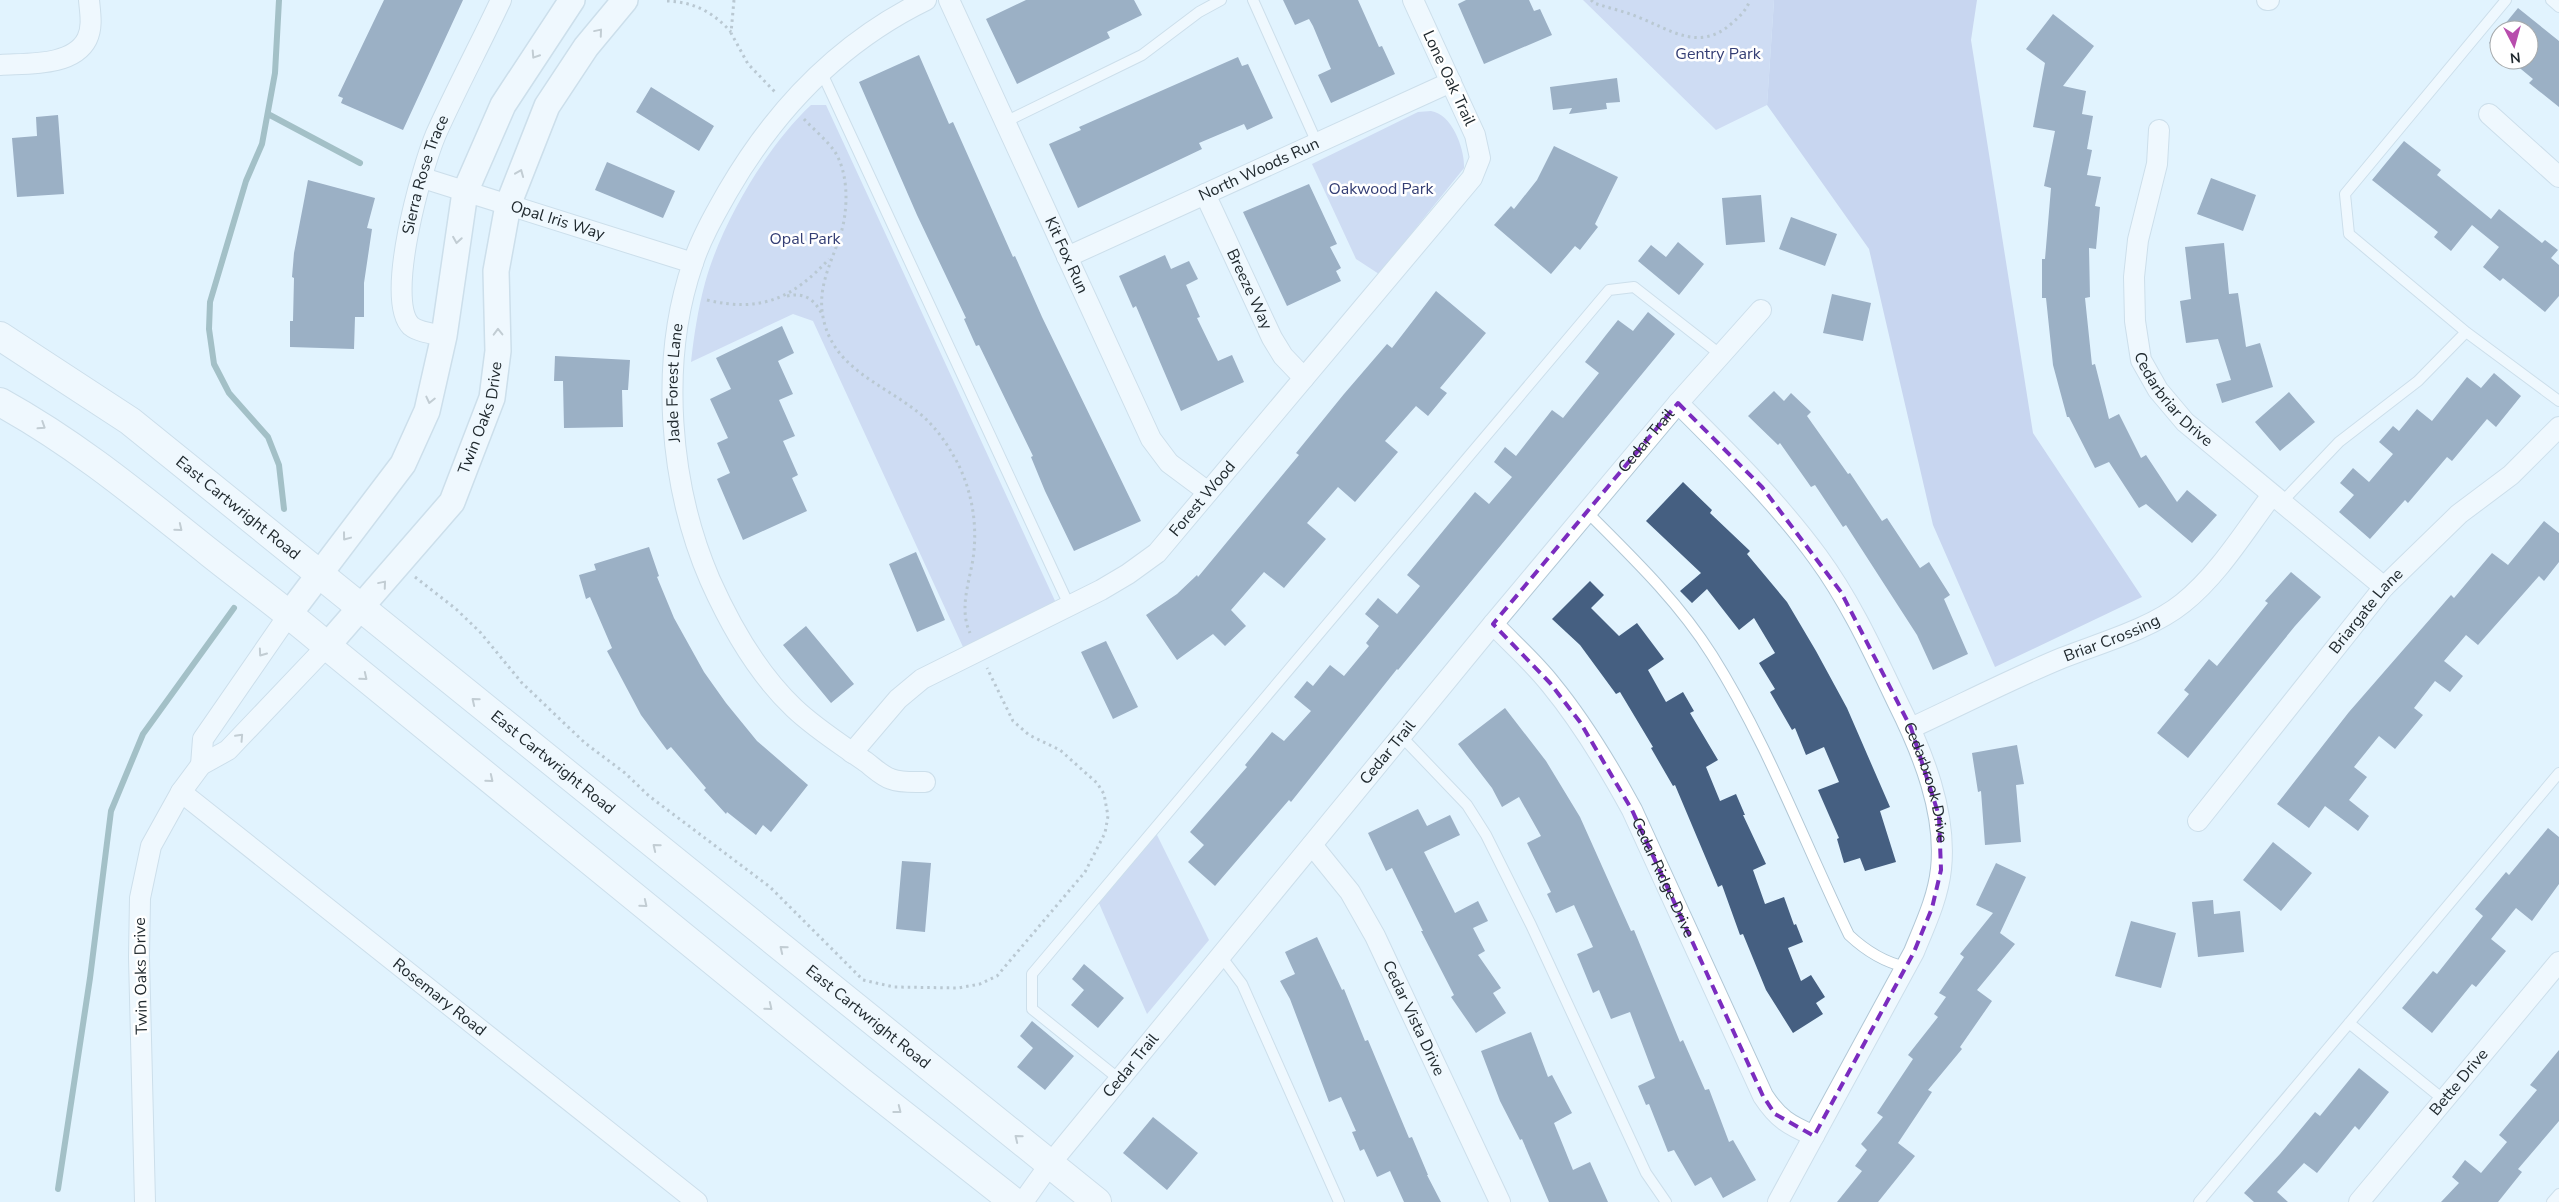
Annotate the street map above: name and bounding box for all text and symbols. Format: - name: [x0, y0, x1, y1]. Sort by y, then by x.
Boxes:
- north arrow: [2489, 20, 2539, 70]
- street label: Lone Oak Trail: [1417, 27, 1481, 130]
- one-way arrow: [593, 28, 602, 37]
- park label: Gentry Park: [1675, 43, 1762, 65]
- text: N: [2509, 47, 2522, 67]
- one-way arrow: [532, 49, 542, 58]
- street label: Sierra Rose Trace: [397, 111, 454, 236]
- street label: North Woods Run: [1195, 132, 1323, 207]
- one-way arrow: [514, 169, 525, 178]
- park label: Oakwood Park: [1328, 178, 1435, 200]
- street label: Opal Iris Way: [508, 195, 608, 246]
- street label: Kit Fox Run: [1039, 213, 1094, 297]
- park label: Opal Park: [770, 228, 841, 250]
- one-way arrow: [453, 235, 463, 244]
- street label: Breeze Way: [1221, 245, 1278, 334]
- street label: Jade Forest Lane: [661, 322, 689, 444]
- one-way arrow: [492, 328, 503, 336]
- street label: Cedarbriar Drive: [2129, 351, 2218, 452]
- street label: Twin Oaks Drive: [453, 360, 508, 477]
- one-way arrow: [425, 395, 436, 404]
- street label: Cedar Trail: [1613, 404, 1680, 478]
- one-way arrow: [36, 420, 46, 429]
- street label: East Cartwright Road: [171, 451, 305, 565]
- street label: Forest Wood: [1164, 456, 1241, 541]
- one-way arrow: [173, 522, 182, 530]
- one-way arrow: [343, 531, 352, 541]
- street label: Briargate Lane: [2324, 563, 2408, 658]
- one-way arrow: [377, 580, 386, 589]
- street label: Briar Crossing: [2061, 609, 2164, 667]
- one-way arrow: [259, 648, 268, 657]
- one-way arrow: [359, 671, 368, 680]
- one-way arrow: [472, 699, 481, 707]
- street label: East Cartwright Road: [486, 706, 620, 820]
- street label: Cedar Trail: [1355, 715, 1421, 789]
- street label: Cedarbrook Drive: [1898, 719, 1953, 844]
- one-way arrow: [234, 734, 243, 743]
- one-way arrow: [485, 774, 494, 783]
- street label: Cedar Ridge Drive: [1626, 814, 1700, 942]
- one-way arrow: [653, 844, 662, 852]
- one-way arrow: [638, 898, 647, 907]
- street label: Twin Oaks Drive: [129, 917, 153, 1035]
- one-way arrow: [780, 946, 789, 954]
- street label: Rosemary Road: [388, 953, 491, 1041]
- street label: Cedar Vista Drive: [1377, 957, 1450, 1080]
- street label: East Cartwright Road: [801, 960, 935, 1074]
- one-way arrow: [764, 1001, 773, 1010]
- street label: Cedar Trail: [1098, 1028, 1164, 1102]
- street label: Bette Drive: [2425, 1044, 2493, 1120]
- one-way arrow: [892, 1105, 901, 1114]
- one-way arrow: [1015, 1135, 1024, 1144]

